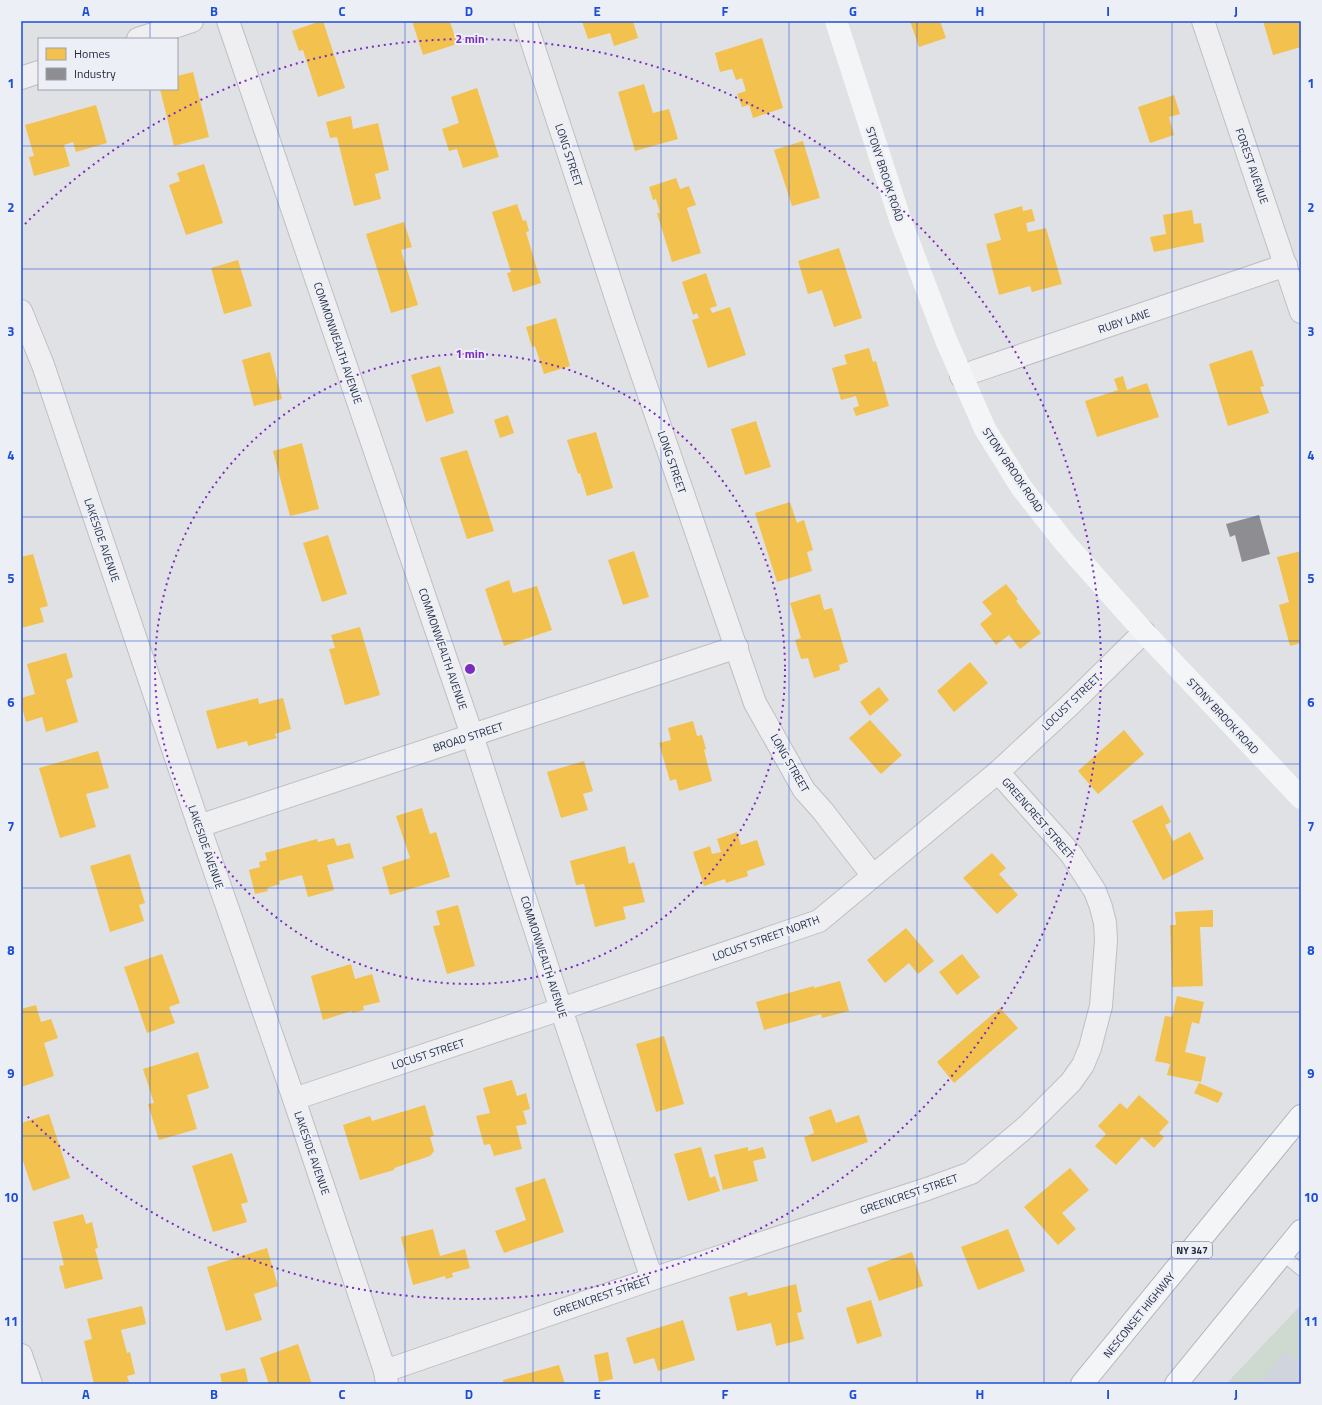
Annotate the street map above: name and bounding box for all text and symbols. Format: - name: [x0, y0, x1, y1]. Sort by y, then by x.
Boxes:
- text: A: [82, 1, 90, 21]
- text: B: [210, 1, 218, 21]
- text: C: [338, 1, 346, 21]
- text: D: [465, 1, 473, 21]
- text: E: [593, 1, 601, 21]
- text: F: [722, 1, 729, 21]
- text: G: [849, 1, 857, 21]
- text: H: [976, 1, 984, 21]
- text: I: [1106, 1, 1110, 21]
- text: J: [1234, 1, 1238, 21]
- text: 2 min: [455, 29, 485, 48]
- legend: [38, 38, 178, 90]
- text: Homes: [74, 44, 110, 63]
- text: Industry: [74, 64, 116, 83]
- text: 1: [7, 73, 15, 93]
- text: 1: [1307, 73, 1315, 93]
- street label: LONG STREET: [551, 121, 587, 189]
- street label: STONY BROOK ROAD: [862, 125, 908, 223]
- street label: FOREST AVENUE: [1232, 126, 1272, 206]
- text: 2: [7, 197, 15, 217]
- text: 2: [1307, 197, 1315, 217]
- street label: COMMONWEALTH AVENUE: [310, 280, 366, 406]
- street label: RUBY LANE: [1096, 305, 1152, 337]
- text: 3: [7, 321, 15, 341]
- text: 3: [1307, 321, 1315, 341]
- text: 1 min: [455, 344, 485, 363]
- street label: STONY BROOK ROAD: [979, 425, 1047, 515]
- street label: LONG STREET: [654, 428, 690, 496]
- text: 4: [7, 445, 15, 465]
- text: 4: [1307, 445, 1315, 465]
- street label: LAKESIDE AVENUE: [80, 496, 124, 584]
- text: 5: [7, 568, 15, 588]
- text: 5: [1307, 568, 1315, 588]
- street label: COMMONWEALTH AVENUE: [415, 586, 471, 712]
- centre of rings: [463, 662, 477, 676]
- street label: LOCUST STREET: [1038, 670, 1104, 734]
- street label: STONY BROOK ROAD: [1183, 674, 1263, 758]
- text: 6: [7, 692, 15, 712]
- text: 6: [1307, 692, 1315, 712]
- street label: BROAD STREET: [431, 718, 505, 756]
- street label: LONG STREET: [767, 731, 813, 796]
- street label: GREENCREST STREET: [998, 774, 1078, 862]
- street label: LAKESIDE AVENUE: [184, 803, 228, 891]
- text: 7: [7, 816, 15, 836]
- text: 7: [1307, 816, 1315, 836]
- street label: COMMONWEALTH AVENUE: [517, 894, 571, 1020]
- street label: LOCUST STREET NORTH: [710, 911, 822, 965]
- text: 8: [7, 940, 15, 960]
- text: 8: [1307, 940, 1315, 960]
- street label: LOCUST STREET: [389, 1035, 467, 1073]
- text: 9: [7, 1063, 15, 1083]
- text: 9: [1307, 1063, 1315, 1083]
- street label: LAKESIDE AVENUE: [290, 1109, 334, 1197]
- street label: GREENCREST STREET: [858, 1170, 960, 1218]
- text: 10: [4, 1187, 18, 1207]
- text: 10: [1304, 1187, 1318, 1207]
- road number: NY 347: [1172, 1242, 1212, 1258]
- street label: NESCONSET HIGHWAY: [1099, 1269, 1179, 1361]
- street label: GREENCREST STREET: [551, 1272, 653, 1320]
- text: 11: [4, 1311, 18, 1331]
- text: 11: [1304, 1311, 1318, 1331]
- text: A: [82, 1384, 90, 1404]
- text: B: [210, 1384, 218, 1404]
- text: C: [338, 1384, 346, 1404]
- text: D: [465, 1384, 473, 1404]
- text: E: [593, 1384, 601, 1404]
- text: F: [722, 1384, 729, 1404]
- text: G: [849, 1384, 857, 1404]
- text: H: [976, 1384, 984, 1404]
- text: I: [1106, 1384, 1110, 1404]
- text: J: [1234, 1384, 1238, 1404]

